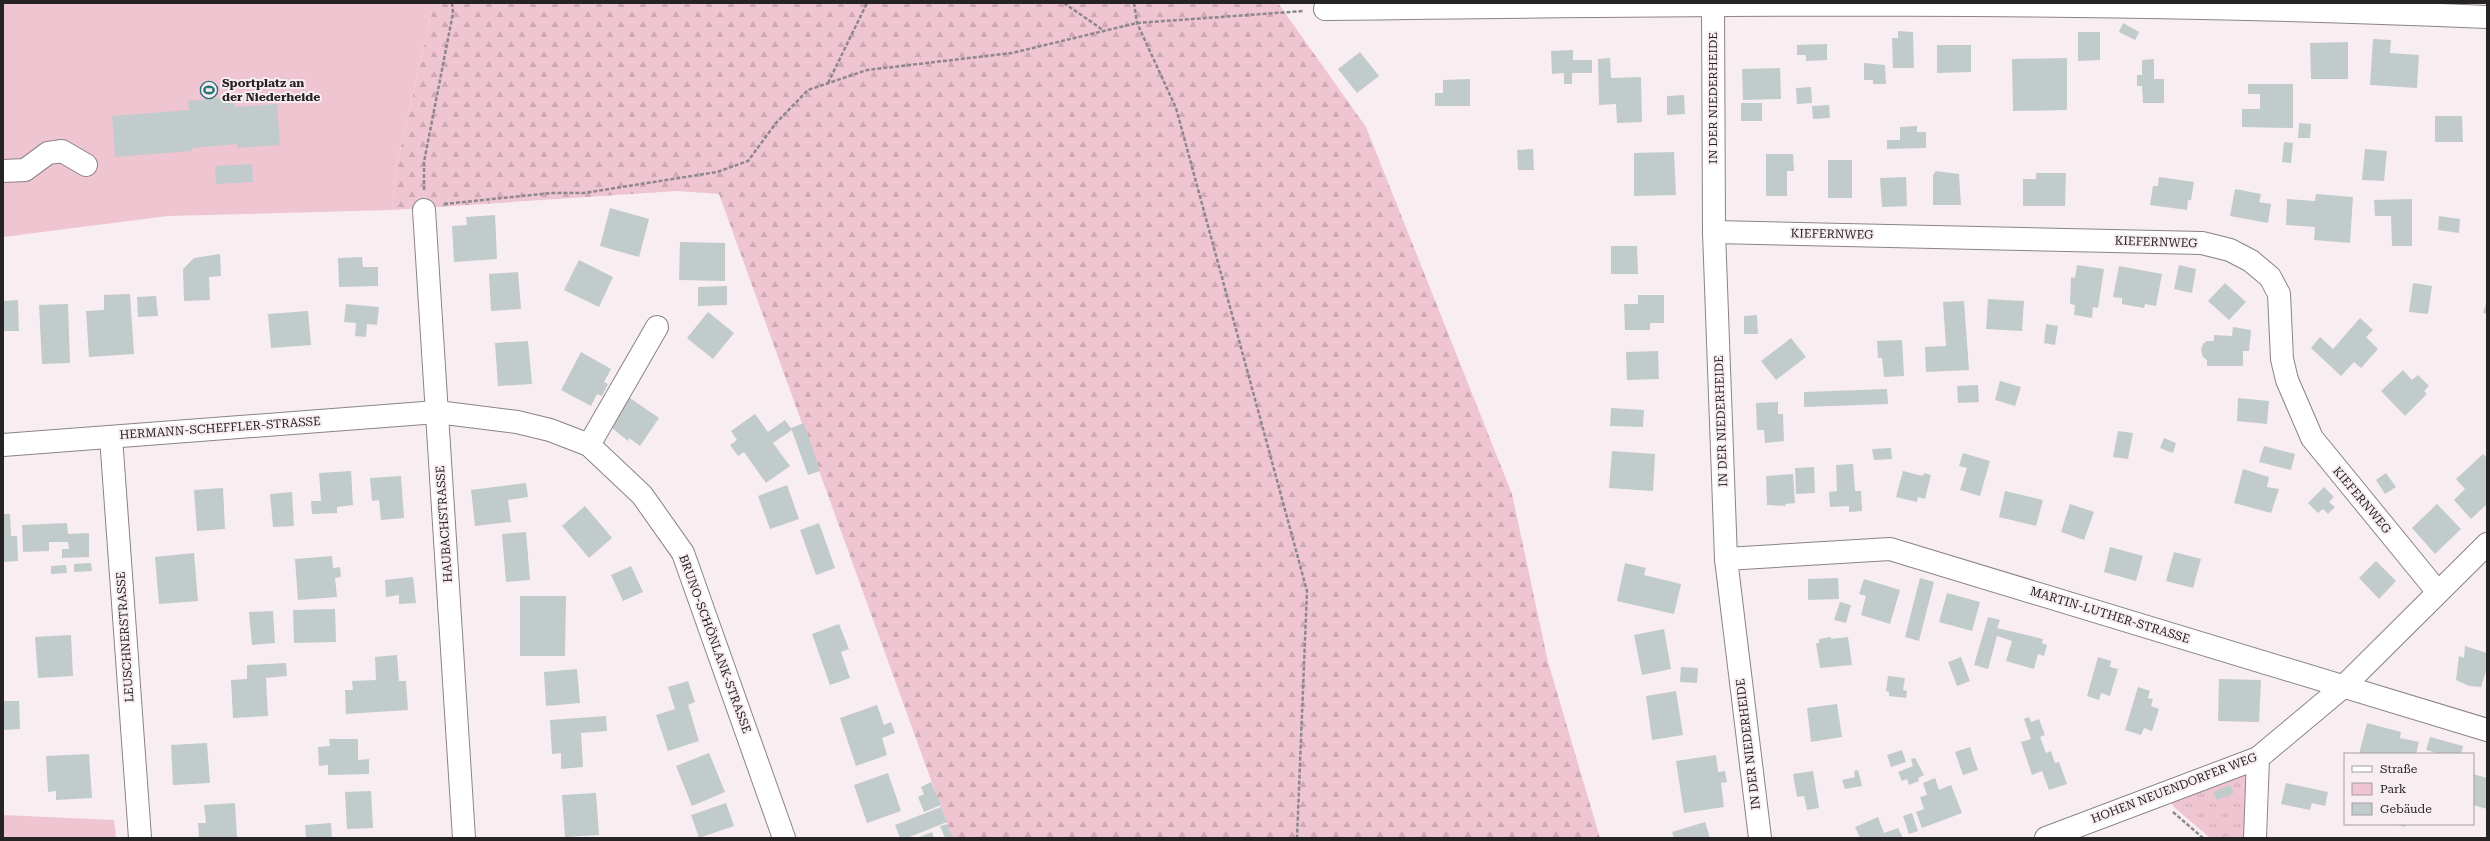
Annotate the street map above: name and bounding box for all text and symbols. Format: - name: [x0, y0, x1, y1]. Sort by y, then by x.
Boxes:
- street label: IN DER NIEDERHEIDE: [1706, 32, 1720, 164]
- place label: Sportplatz an der Niederheide: [222, 76, 320, 104]
- sports icon: Sportplatz an der Niederheide: [199, 80, 219, 100]
- street label: KIEFERNWEG: [1791, 226, 1874, 242]
- street label: KIEFERNWEG: [2114, 234, 2198, 250]
- street label: IN DER NIEDERHEIDE: [1712, 355, 1730, 487]
- street label: HERMANN-SCHEFFLER-STRASSE: [119, 414, 321, 442]
- street label: KIEFERNWEG: [2330, 464, 2394, 537]
- street label: HAUBACHSTRASSE: [433, 465, 455, 583]
- street label: BRUNO-SCHÖNLANK-STRASSE: [676, 553, 754, 735]
- street label: LEUSCHNERSTRASSE: [113, 571, 137, 703]
- street label: MARTIN-LUTHER-STRASSE: [2028, 584, 2192, 646]
- street label: IN DER NIEDERHEIDE: [1733, 678, 1763, 810]
- street label: HOHEN NEUENDORFER WEG: [2089, 750, 2260, 826]
- legend: [2344, 753, 2474, 825]
- text: Straße: [2380, 762, 2418, 776]
- text: Park: [2380, 782, 2407, 796]
- text: Gebäude: [2380, 802, 2432, 816]

